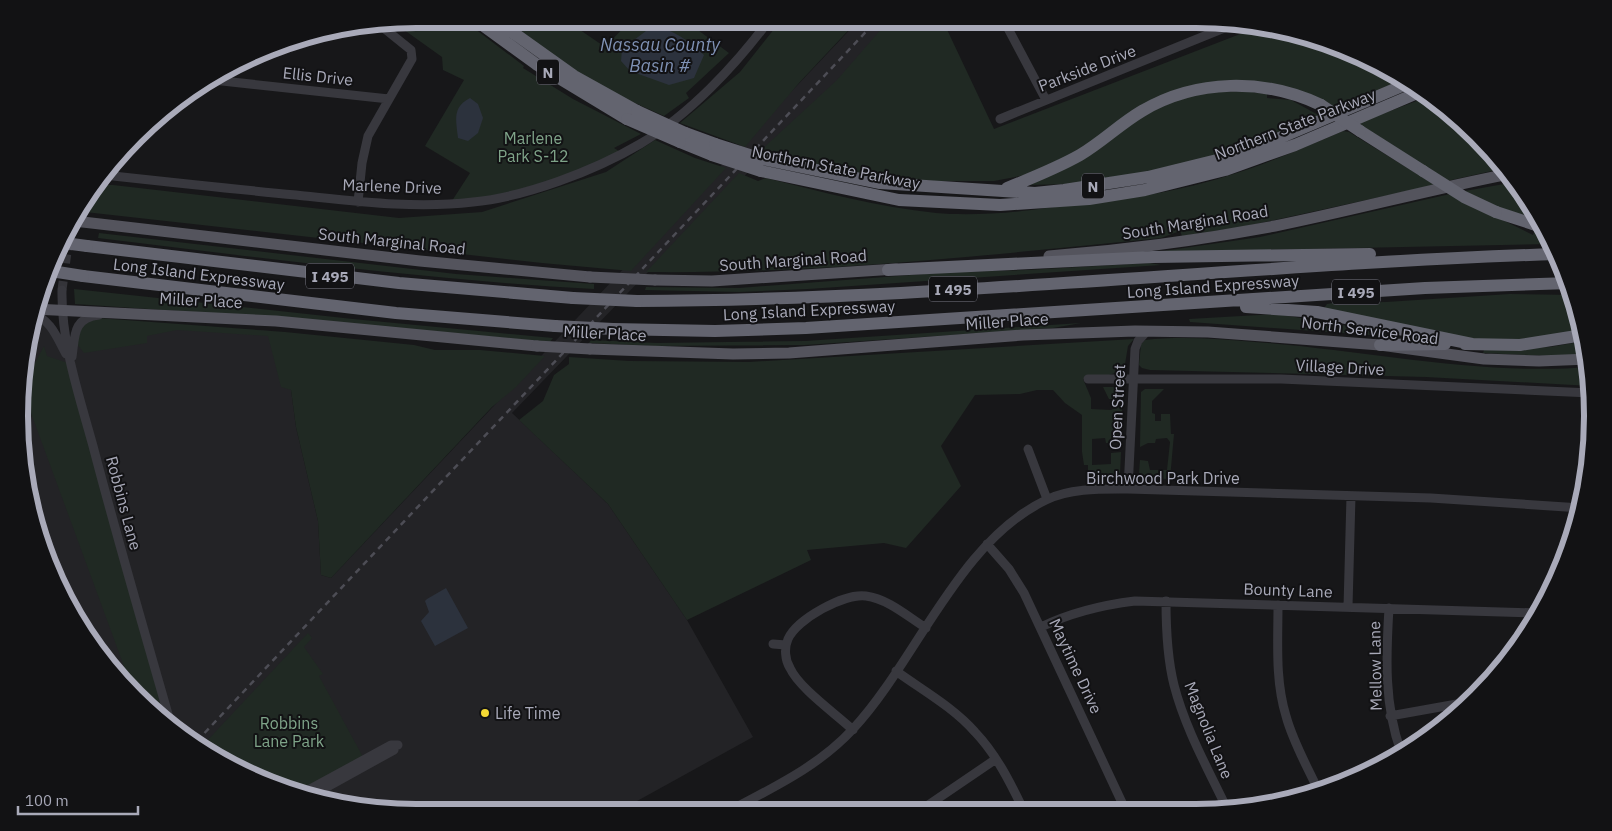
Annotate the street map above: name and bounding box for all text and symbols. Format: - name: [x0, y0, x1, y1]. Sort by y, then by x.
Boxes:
- water label: Nassau County Basin #: [600, 33, 721, 77]
- street label: Parkside Drive: [1035, 40, 1139, 96]
- road number: N: [537, 60, 559, 84]
- street label: Ellis Drive: [282, 62, 354, 90]
- street label: Northern State Parkway: [1212, 84, 1378, 164]
- park label: Marlene Park S-12: [497, 128, 569, 166]
- street label: Northern State Parkway: [750, 141, 922, 193]
- street label: Marlene Drive: [342, 174, 442, 198]
- road number: N: [1082, 174, 1104, 198]
- street label: South Marginal Road: [1120, 201, 1270, 243]
- street label: South Marginal Road: [317, 223, 467, 259]
- street label: South Marginal Road: [719, 245, 867, 275]
- street label: Long Island Expressway: [112, 254, 286, 294]
- road number: I 495: [306, 264, 354, 288]
- street label: Long Island Expressway: [1126, 270, 1300, 302]
- road number: I 495: [929, 276, 977, 302]
- road number: I 495: [1332, 280, 1380, 304]
- street label: Miller Place: [159, 288, 243, 312]
- street label: Long Island Expressway: [722, 295, 896, 325]
- street label: Miller Place: [965, 308, 1049, 334]
- street label: North Service Road: [1300, 312, 1440, 348]
- street label: Miller Place: [563, 321, 647, 345]
- street label: Village Drive: [1295, 355, 1385, 379]
- street label: Open Street: [1105, 363, 1129, 451]
- street label: Robbins Lane: [102, 454, 146, 552]
- street label: Birchwood Park Drive: [1086, 468, 1240, 488]
- street label: Bounty Lane: [1243, 578, 1333, 602]
- street label: Maytime Drive: [1045, 615, 1107, 717]
- street label: Mellow Lane: [1364, 621, 1386, 711]
- street label: Magnolia Lane: [1180, 678, 1238, 782]
- place label: Life Time: [495, 703, 561, 723]
- marker: Life Time: [479, 707, 491, 719]
- park label: Robbins Lane Park: [254, 713, 325, 751]
- scale bar: [18, 784, 138, 816]
- text: 100 m: [25, 791, 69, 810]

